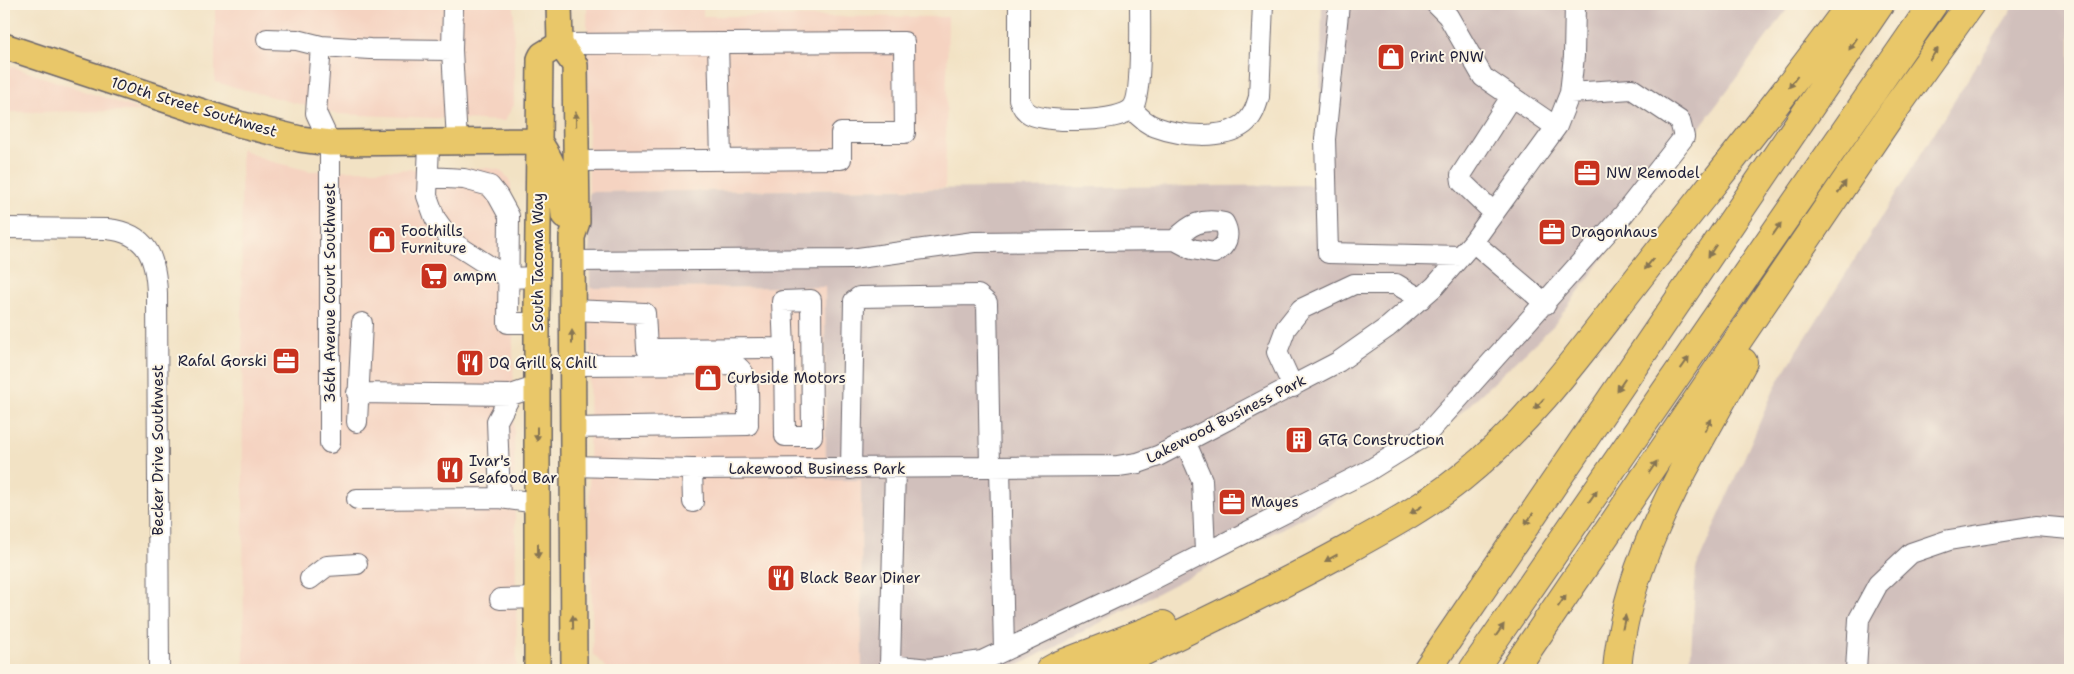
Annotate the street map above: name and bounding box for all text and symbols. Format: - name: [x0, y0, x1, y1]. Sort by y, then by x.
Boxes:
- one-way arrow: [1848, 37, 1858, 51]
- shop icon: Print PNW: [1376, 42, 1406, 72]
- place label: Print PNW: [1410, 47, 1484, 67]
- one-way arrow: [1929, 47, 1939, 60]
- street label: 100th Street Southwest: [108, 72, 280, 142]
- one-way arrow: [1788, 75, 1799, 88]
- one-way arrow: [572, 111, 580, 127]
- office icon: NW Remodel: [1572, 158, 1602, 188]
- place label: NW Remodel: [1606, 163, 1700, 183]
- one-way arrow: [1837, 180, 1847, 194]
- street label: 36th Avenue Court Southwest: [320, 183, 340, 403]
- street label: South Tacoma Way: [528, 193, 548, 331]
- office icon: Dragonhaus: [1537, 217, 1567, 247]
- place label: Foothills Furniture: [401, 221, 467, 258]
- place label: Dragonhaus: [1571, 222, 1658, 242]
- one-way arrow: [1772, 222, 1782, 236]
- shop icon: Foothills Furniture: [367, 225, 397, 255]
- one-way arrow: [1707, 244, 1717, 257]
- one-way arrow: [1644, 257, 1654, 271]
- supermarket icon: ampm: [419, 261, 449, 291]
- place label: ampm: [453, 266, 497, 286]
- one-way arrow: [568, 328, 576, 344]
- office icon: Rafal Gorski: [271, 346, 301, 376]
- restaurant icon: DQ Grill & Chill: [455, 348, 485, 378]
- place label: Rafal Gorski: [178, 351, 267, 371]
- place label: DQ Grill & Chill: [489, 353, 597, 373]
- one-way arrow: [1680, 356, 1690, 370]
- shop icon: Curbside Motors: [693, 363, 723, 393]
- street label: Becker Drive Southwest: [148, 365, 168, 535]
- place label: Curbside Motors: [727, 368, 846, 388]
- street label: Lakewood Business Park: [1143, 370, 1309, 468]
- one-way arrow: [1616, 378, 1626, 392]
- one-way arrow: [1533, 397, 1544, 410]
- one-way arrow: [1703, 418, 1712, 432]
- building icon: GTG Construction: [1284, 425, 1314, 455]
- one-way arrow: [533, 427, 541, 443]
- place label: GTG Construction: [1318, 430, 1444, 450]
- place label: Ivar's Seafood Bar: [469, 451, 557, 488]
- restaurant icon: Ivar's Seafood Bar: [435, 455, 465, 485]
- street label: Lakewood Business Park: [728, 459, 906, 479]
- one-way arrow: [1648, 460, 1658, 474]
- office icon: Mayes: [1217, 487, 1247, 517]
- one-way arrow: [1588, 490, 1598, 503]
- place label: Mayes: [1251, 492, 1299, 512]
- one-way arrow: [1410, 505, 1423, 515]
- one-way arrow: [1525, 513, 1534, 526]
- one-way arrow: [534, 543, 542, 559]
- one-way arrow: [1324, 554, 1339, 562]
- restaurant icon: Black Bear Diner: [766, 563, 796, 593]
- place label: Black Bear Diner: [800, 568, 921, 588]
- one-way arrow: [1557, 595, 1567, 608]
- one-way arrow: [569, 613, 577, 629]
- one-way arrow: [1620, 614, 1628, 630]
- one-way arrow: [1495, 623, 1505, 637]

